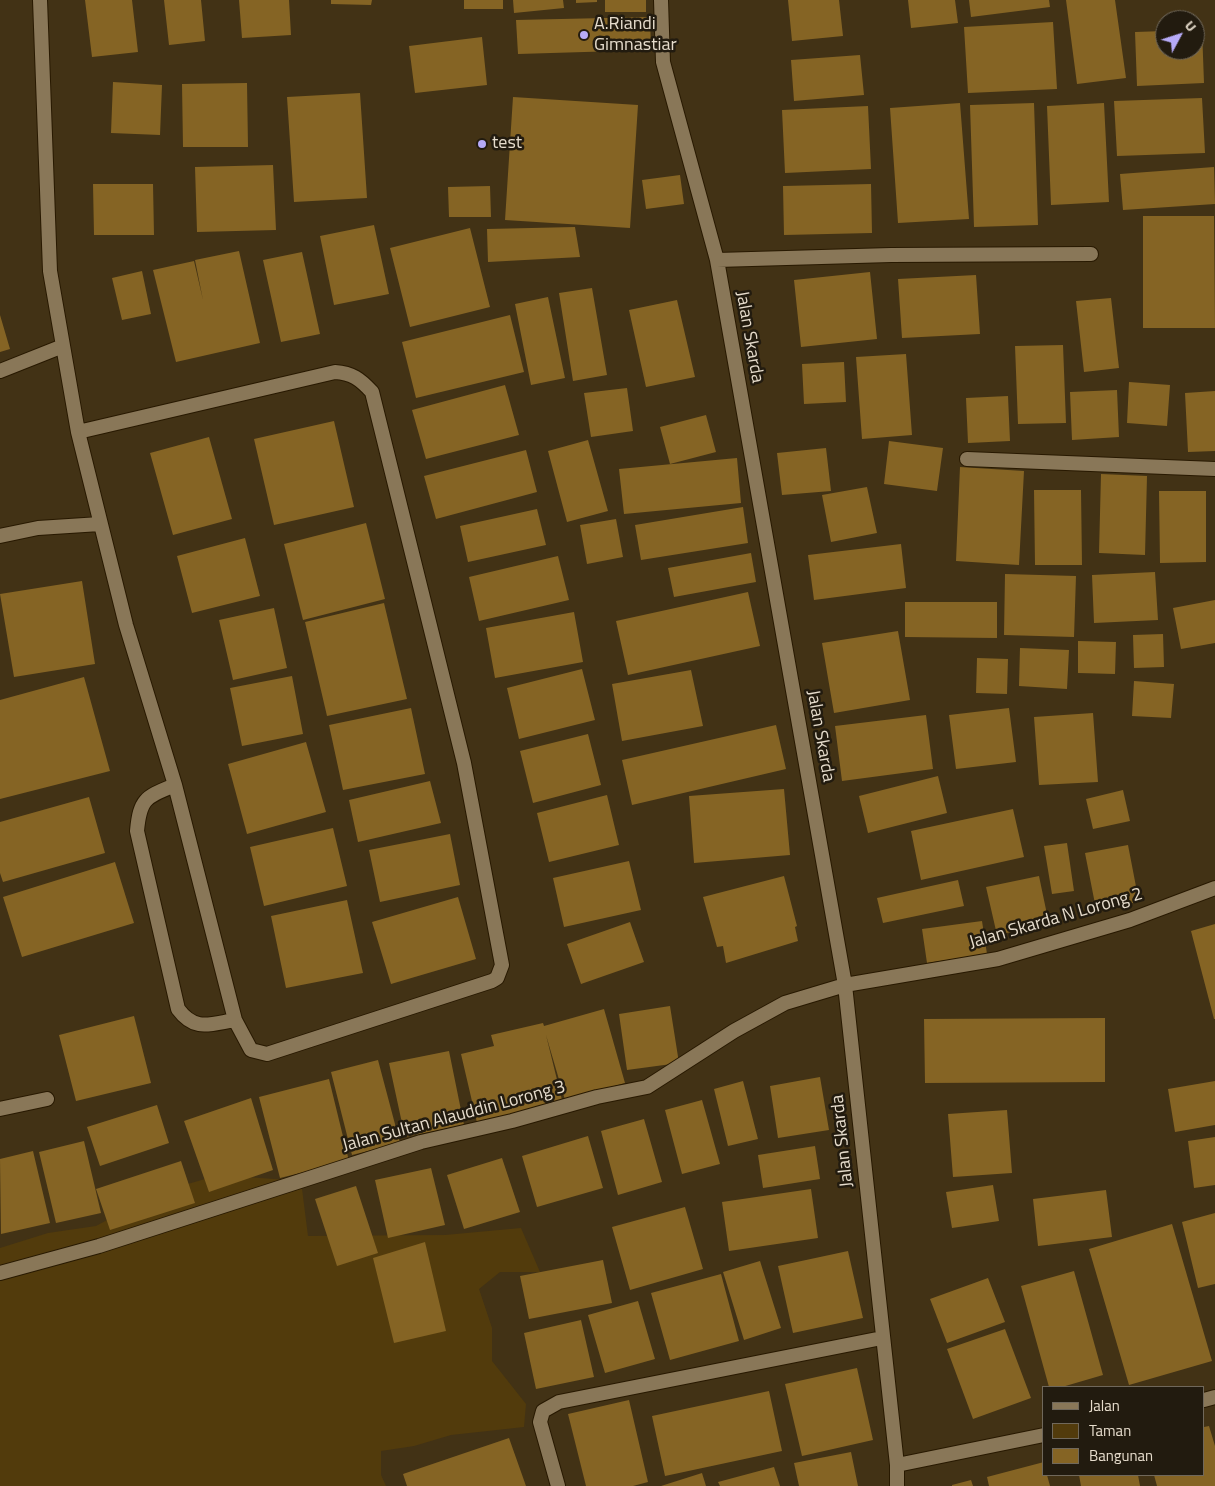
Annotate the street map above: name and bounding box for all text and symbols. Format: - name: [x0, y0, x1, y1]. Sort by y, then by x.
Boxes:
- north arrow: [1155, 10, 1205, 60]
- place label: A.Riandi Gimnastiar: [594, 14, 677, 56]
- text: U: [1180, 15, 1202, 36]
- marker: A.Riandi Gimnastiar: [578, 29, 590, 41]
- place label: test: [492, 133, 522, 155]
- marker: test: [476, 138, 488, 150]
- street label: Jalan Skarda: [730, 289, 768, 385]
- street label: Jalan Skarda: [801, 688, 839, 784]
- street label: Jalan Skarda N Lorong 2: [967, 884, 1145, 954]
- street label: Jalan Sultan Alauddin Lorong 3: [340, 1077, 568, 1157]
- street label: Jalan Skarda: [827, 1094, 859, 1188]
- legend: [1042, 1386, 1205, 1476]
- text: Jalan: [1089, 1394, 1120, 1417]
- text: Taman: [1089, 1419, 1131, 1442]
- text: Bangunan: [1089, 1444, 1153, 1467]

